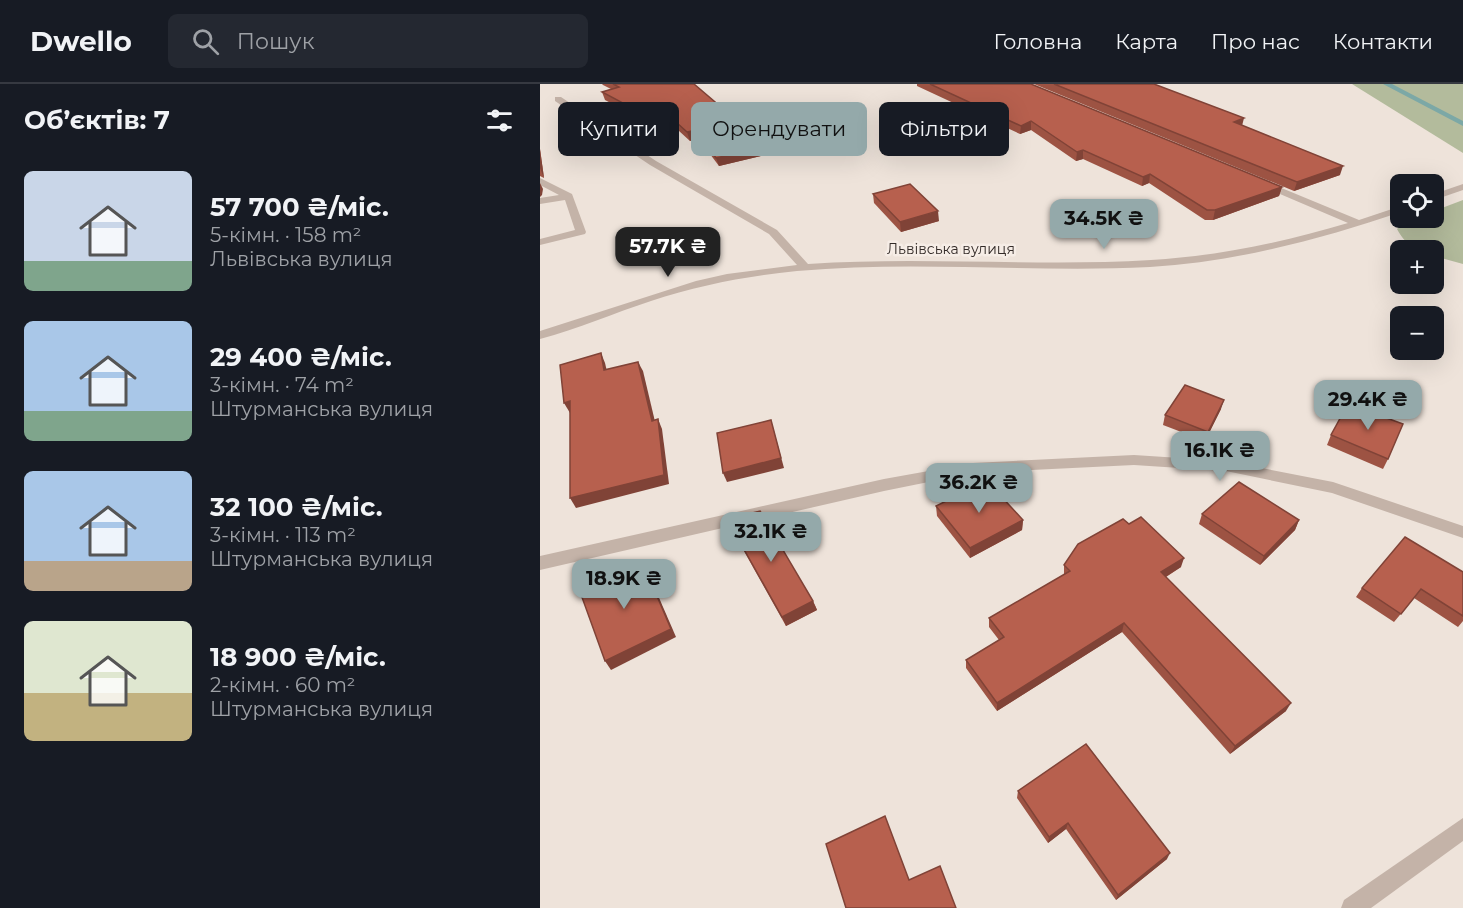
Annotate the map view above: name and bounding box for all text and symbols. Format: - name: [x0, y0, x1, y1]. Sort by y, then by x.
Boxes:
- search box: [168, 14, 588, 68]
- text: Dwello: [30, 24, 132, 58]
- icon: search: [189, 25, 222, 58]
- text: Пошук: [237, 28, 314, 55]
- text: Головна: [994, 29, 1082, 54]
- text: Карта: [1115, 29, 1178, 54]
- text: Про нас: [1211, 29, 1300, 54]
- text: Контакти: [1333, 29, 1433, 54]
- chip: Купити: [558, 102, 679, 156]
- chip: Орендувати: [691, 102, 867, 156]
- chip: Фільтри: [879, 102, 1009, 156]
- text: Об’єктів: 7: [24, 104, 170, 136]
- icon: filters: [483, 104, 516, 137]
- map controls: [1390, 174, 1444, 360]
- button: locate: [1390, 174, 1444, 228]
- text: 57 700 ₴/міс.: [210, 191, 389, 223]
- icon: home: [72, 195, 144, 267]
- pin: 34.5K ₴: [1049, 199, 1159, 250]
- text: 34.5K ₴: [1064, 206, 1144, 230]
- text: 5-кімн. · 158 m²: [210, 223, 361, 247]
- pin: 57.7K ₴: [613, 227, 723, 278]
- text: 57.7K ₴: [629, 234, 707, 258]
- street label: Львівська вулиця: [887, 240, 1015, 258]
- button: +: [1390, 240, 1444, 294]
- text: Львівська вулиця: [210, 247, 393, 271]
- button: −: [1390, 306, 1444, 360]
- text: 29 400 ₴/міс.: [210, 341, 392, 373]
- icon: home: [72, 345, 144, 417]
- text: 3-кімн. · 74 m²: [210, 373, 354, 397]
- pin: 29.4K ₴: [1313, 380, 1423, 431]
- text: 29.4K ₴: [1328, 387, 1408, 411]
- text: Штурманська вулиця: [210, 397, 433, 421]
- pin: 16.1K ₴: [1165, 431, 1275, 482]
- text: 16.1K ₴: [1185, 438, 1255, 462]
- pin: 36.2K ₴: [924, 463, 1034, 514]
- text: 36.2K ₴: [940, 470, 1019, 494]
- text: 32 100 ₴/міс.: [210, 491, 383, 523]
- icon: home: [72, 495, 144, 567]
- pin: 32.1K ₴: [716, 512, 826, 563]
- text: 32.1K ₴: [734, 519, 808, 543]
- text: 3-кімн. · 113 m²: [210, 523, 356, 547]
- text: Штурманська вулиця: [210, 547, 433, 571]
- pin: 18.9K ₴: [569, 559, 679, 610]
- text: 18.9K ₴: [586, 566, 662, 590]
- text: 18 900 ₴/міс.: [210, 641, 386, 673]
- icon: home: [72, 645, 144, 717]
- text: 2-кімн. · 60 m²: [210, 673, 355, 697]
- text: Штурманська вулиця: [210, 697, 433, 721]

